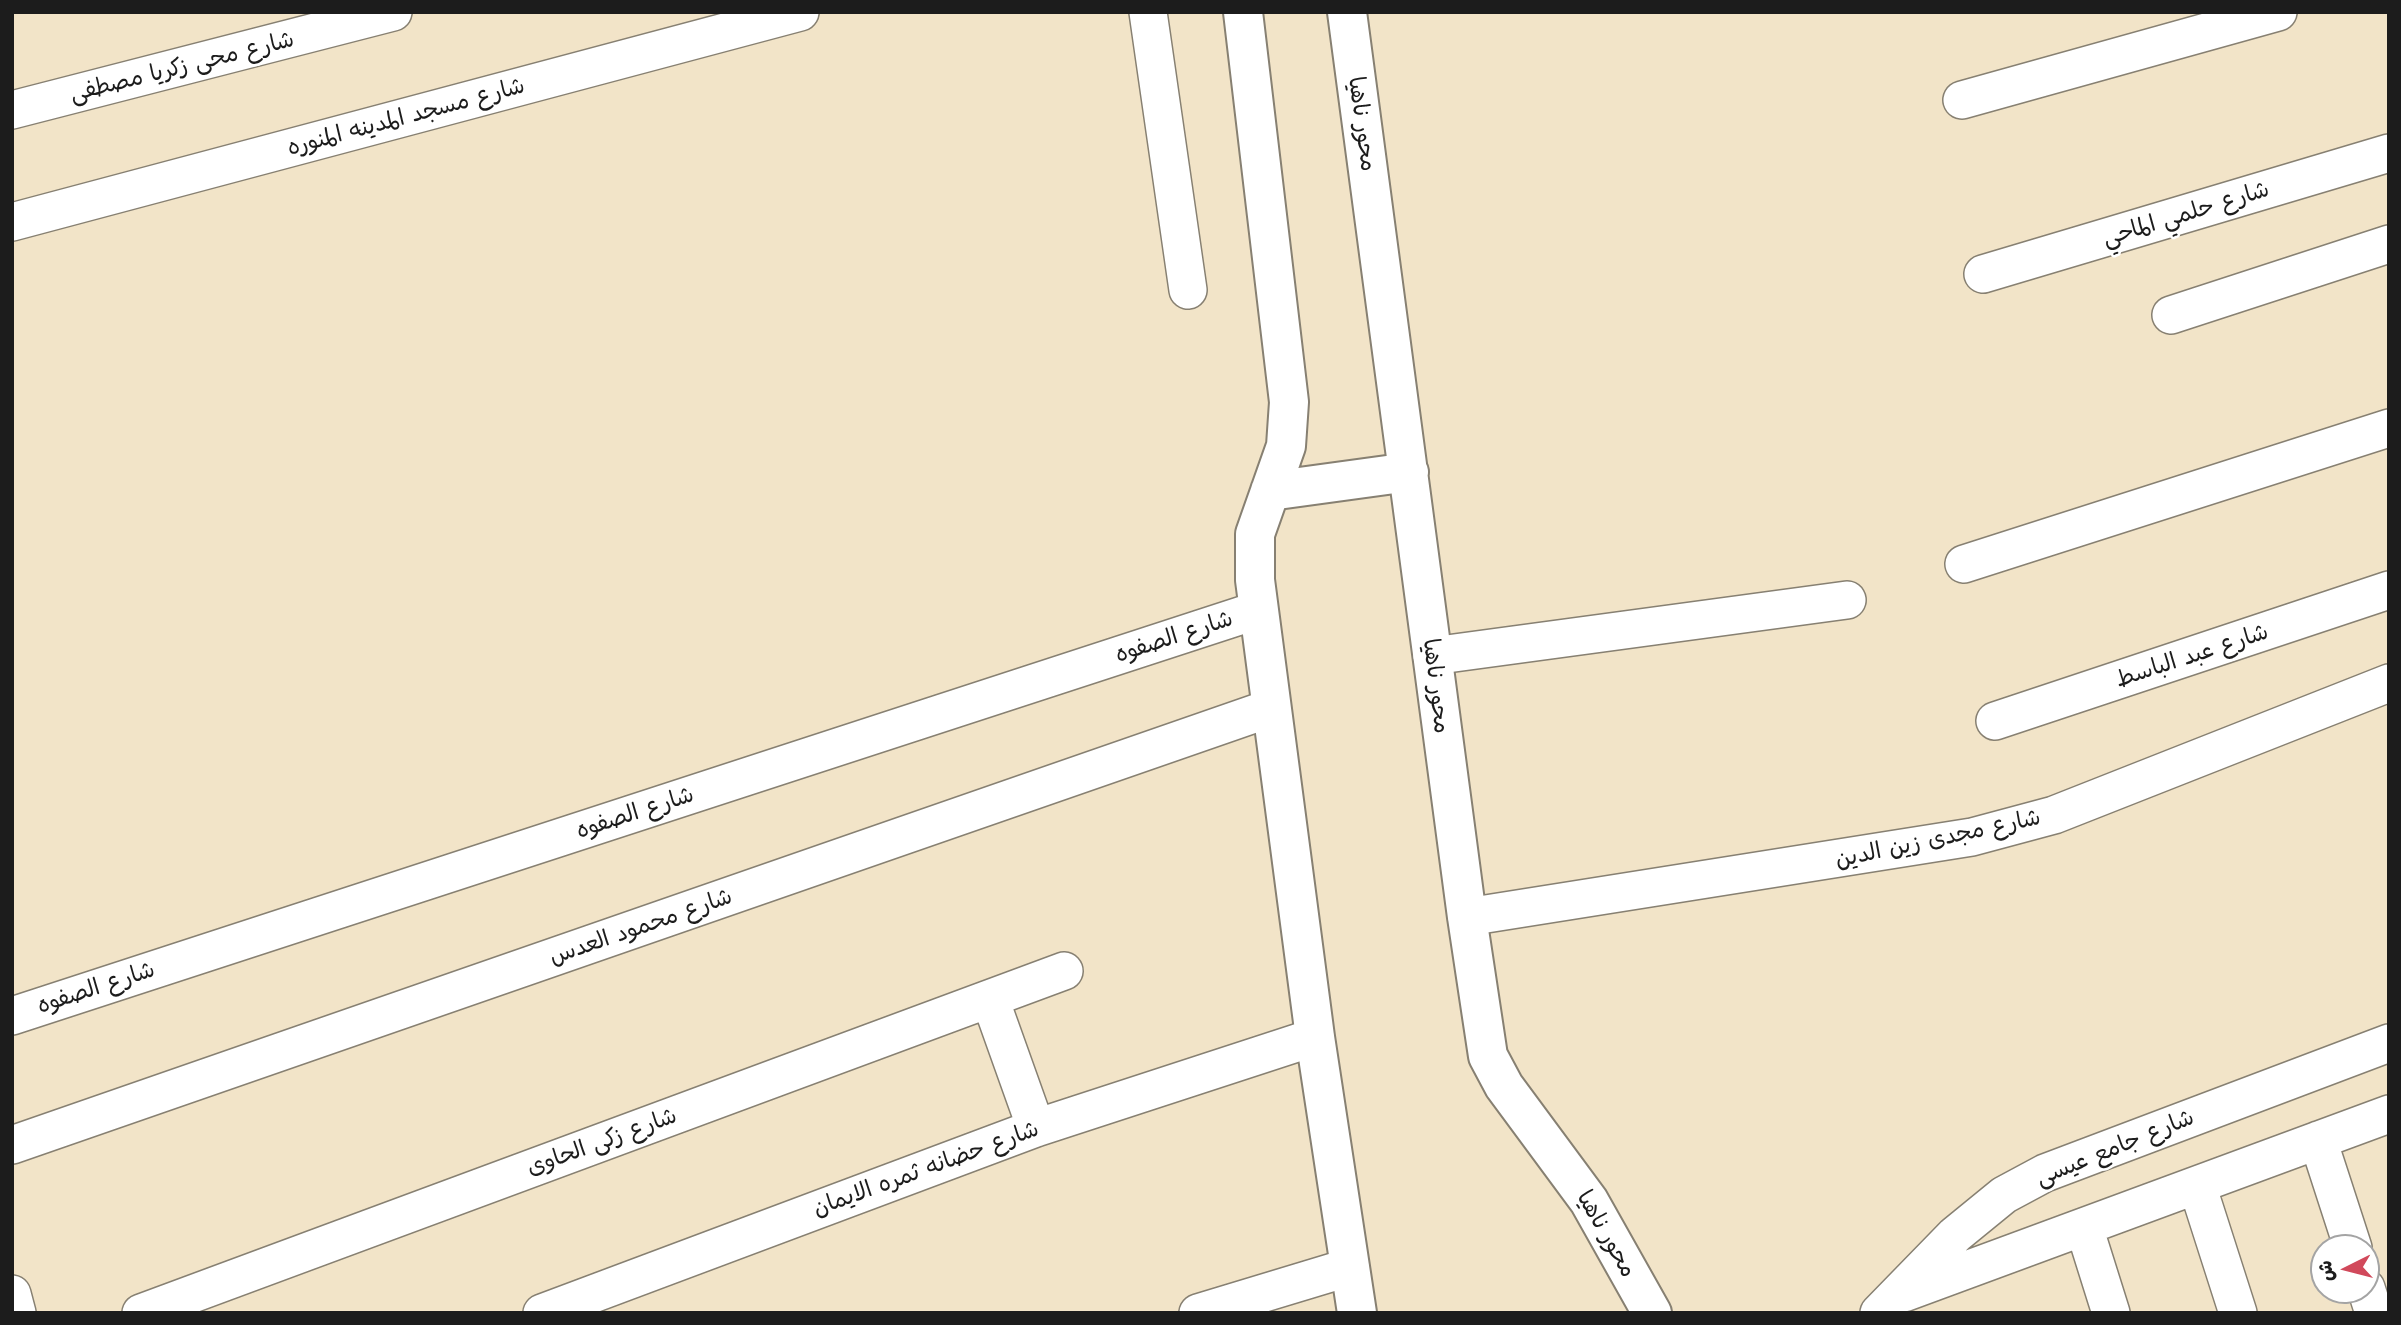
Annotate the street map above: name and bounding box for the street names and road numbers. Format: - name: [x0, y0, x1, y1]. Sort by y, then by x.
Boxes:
- street label: شارع محى زكريا مصطفى: [67, 26, 297, 108]
- street label: شارع مسجد المدينه المنوره: [284, 72, 528, 162]
- street label: محور ناهيا: [1342, 75, 1382, 173]
- street label: شارع حلمي الماحي: [2099, 176, 2273, 252]
- street label: شارع الصفوه: [1112, 605, 1236, 669]
- street label: شارع عبد الباسط: [2112, 618, 2272, 694]
- street label: محور ناهيا: [1416, 637, 1456, 735]
- street label: شارع الصفوه: [573, 781, 697, 845]
- street label: شارع مجدى زين الدين: [1833, 804, 2043, 874]
- street label: شارع محمود العدس: [546, 883, 736, 971]
- street label: شارع الصفوه: [34, 956, 158, 1020]
- street label: شارع زكى الحاوى: [523, 1102, 681, 1182]
- street label: شارع جامع عيسى: [2032, 1104, 2198, 1192]
- street label: شارع حضانه ثمره الايمان: [809, 1115, 1043, 1223]
- street label: محور ناهيا: [1570, 1186, 1642, 1282]

